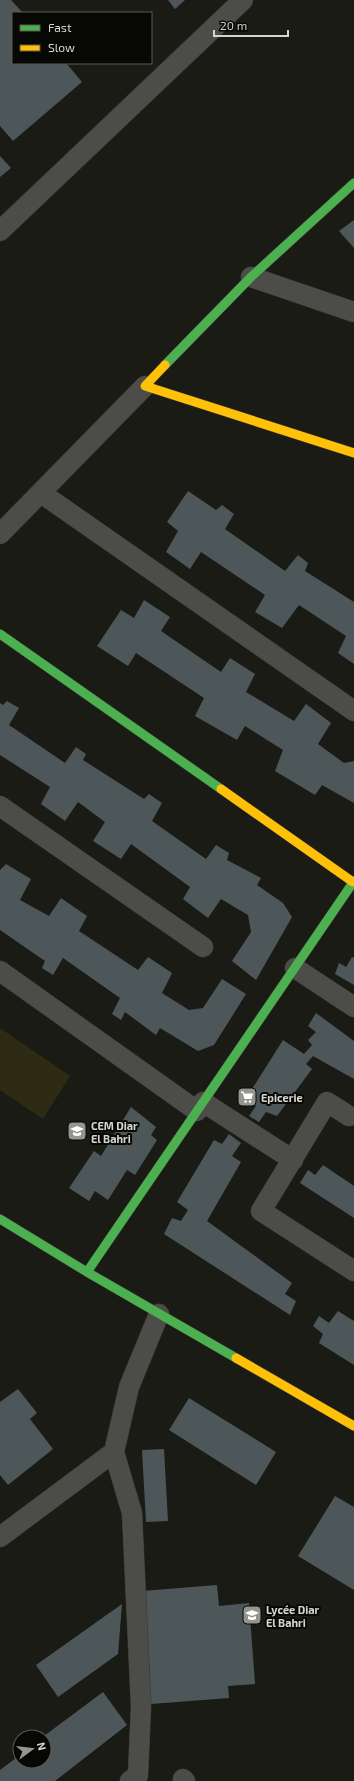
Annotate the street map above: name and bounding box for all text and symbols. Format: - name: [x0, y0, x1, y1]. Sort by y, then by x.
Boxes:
- legend: [12, 12, 152, 64]
- scale bar: [214, 12, 288, 38]
- text: 20 m: [220, 18, 247, 32]
- text: Fast: [48, 20, 72, 34]
- text: Slow: [48, 40, 75, 54]
- supermarket icon: Epicerie: [236, 1086, 258, 1108]
- place label: Epicerie: [261, 1091, 303, 1104]
- place label: CEM Diar El Bahri: [91, 1119, 138, 1145]
- school or university icon: CEM Diar El Bahri: [66, 1120, 88, 1142]
- place label: Lycée Diar El Bahri: [266, 1603, 320, 1629]
- school or university icon: Lycée Diar El Bahri: [241, 1604, 263, 1626]
- north arrow: [12, 1729, 52, 1769]
- text: N: [35, 1741, 49, 1752]

